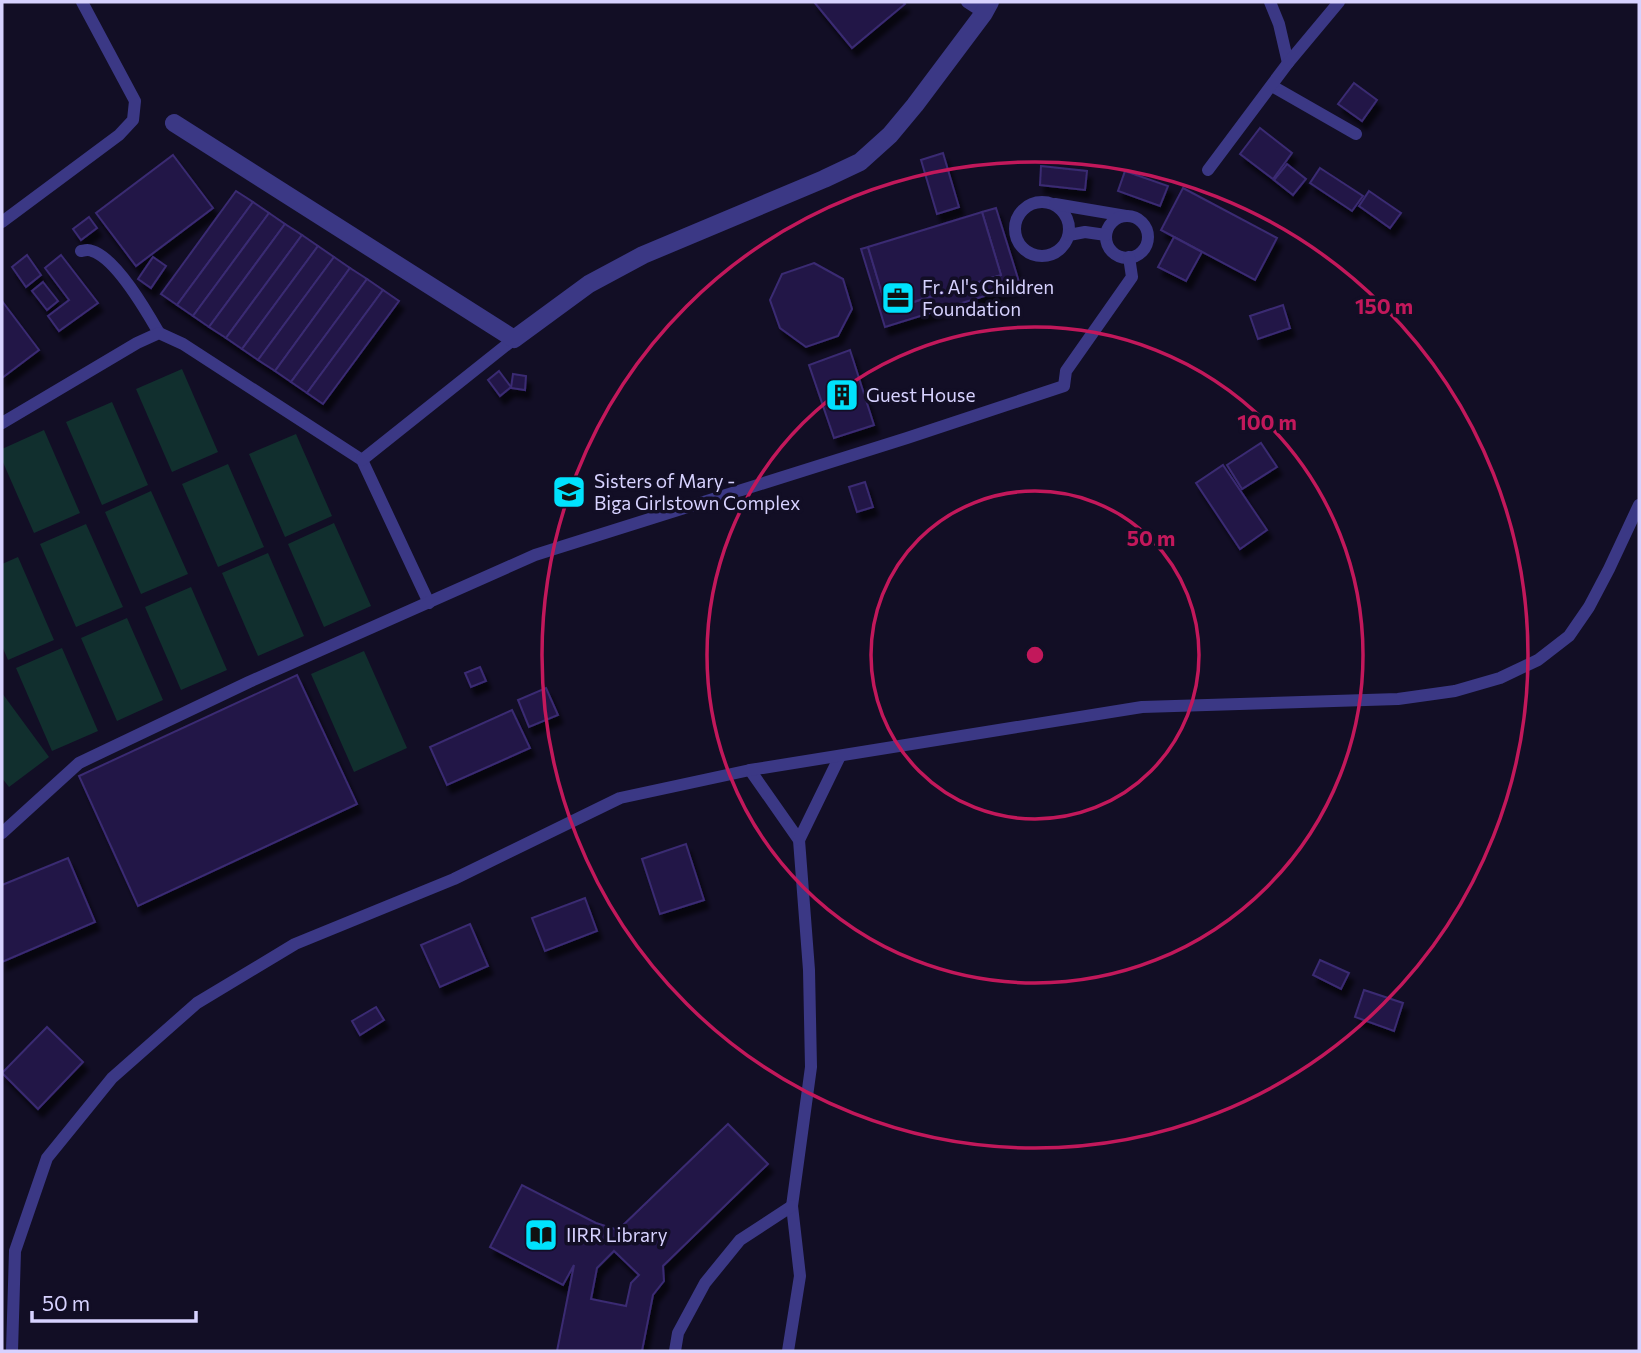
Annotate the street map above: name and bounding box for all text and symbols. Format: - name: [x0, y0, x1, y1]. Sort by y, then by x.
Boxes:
- place label: Fr. Al's Children Foundation: [922, 275, 1054, 320]
- office icon: Fr. Al's Children Foundation: [879, 279, 917, 317]
- text: 150 m: [1355, 293, 1413, 318]
- building icon: Guest House: [823, 376, 861, 414]
- place label: Guest House: [866, 383, 975, 406]
- text: 100 m: [1237, 409, 1297, 434]
- place label: Sisters of Mary - Biga Girlstown Complex: [594, 469, 800, 514]
- school or university icon: Sisters of Mary - Biga Girlstown Complex: [550, 473, 588, 511]
- text: 50 m: [1127, 525, 1175, 550]
- centre of rings: [1023, 643, 1047, 667]
- library icon: IIRR Library: [522, 1216, 560, 1254]
- place label: IIRR Library: [566, 1223, 668, 1246]
- scale bar: [32, 1280, 196, 1324]
- text: 50 m: [42, 1290, 90, 1315]

